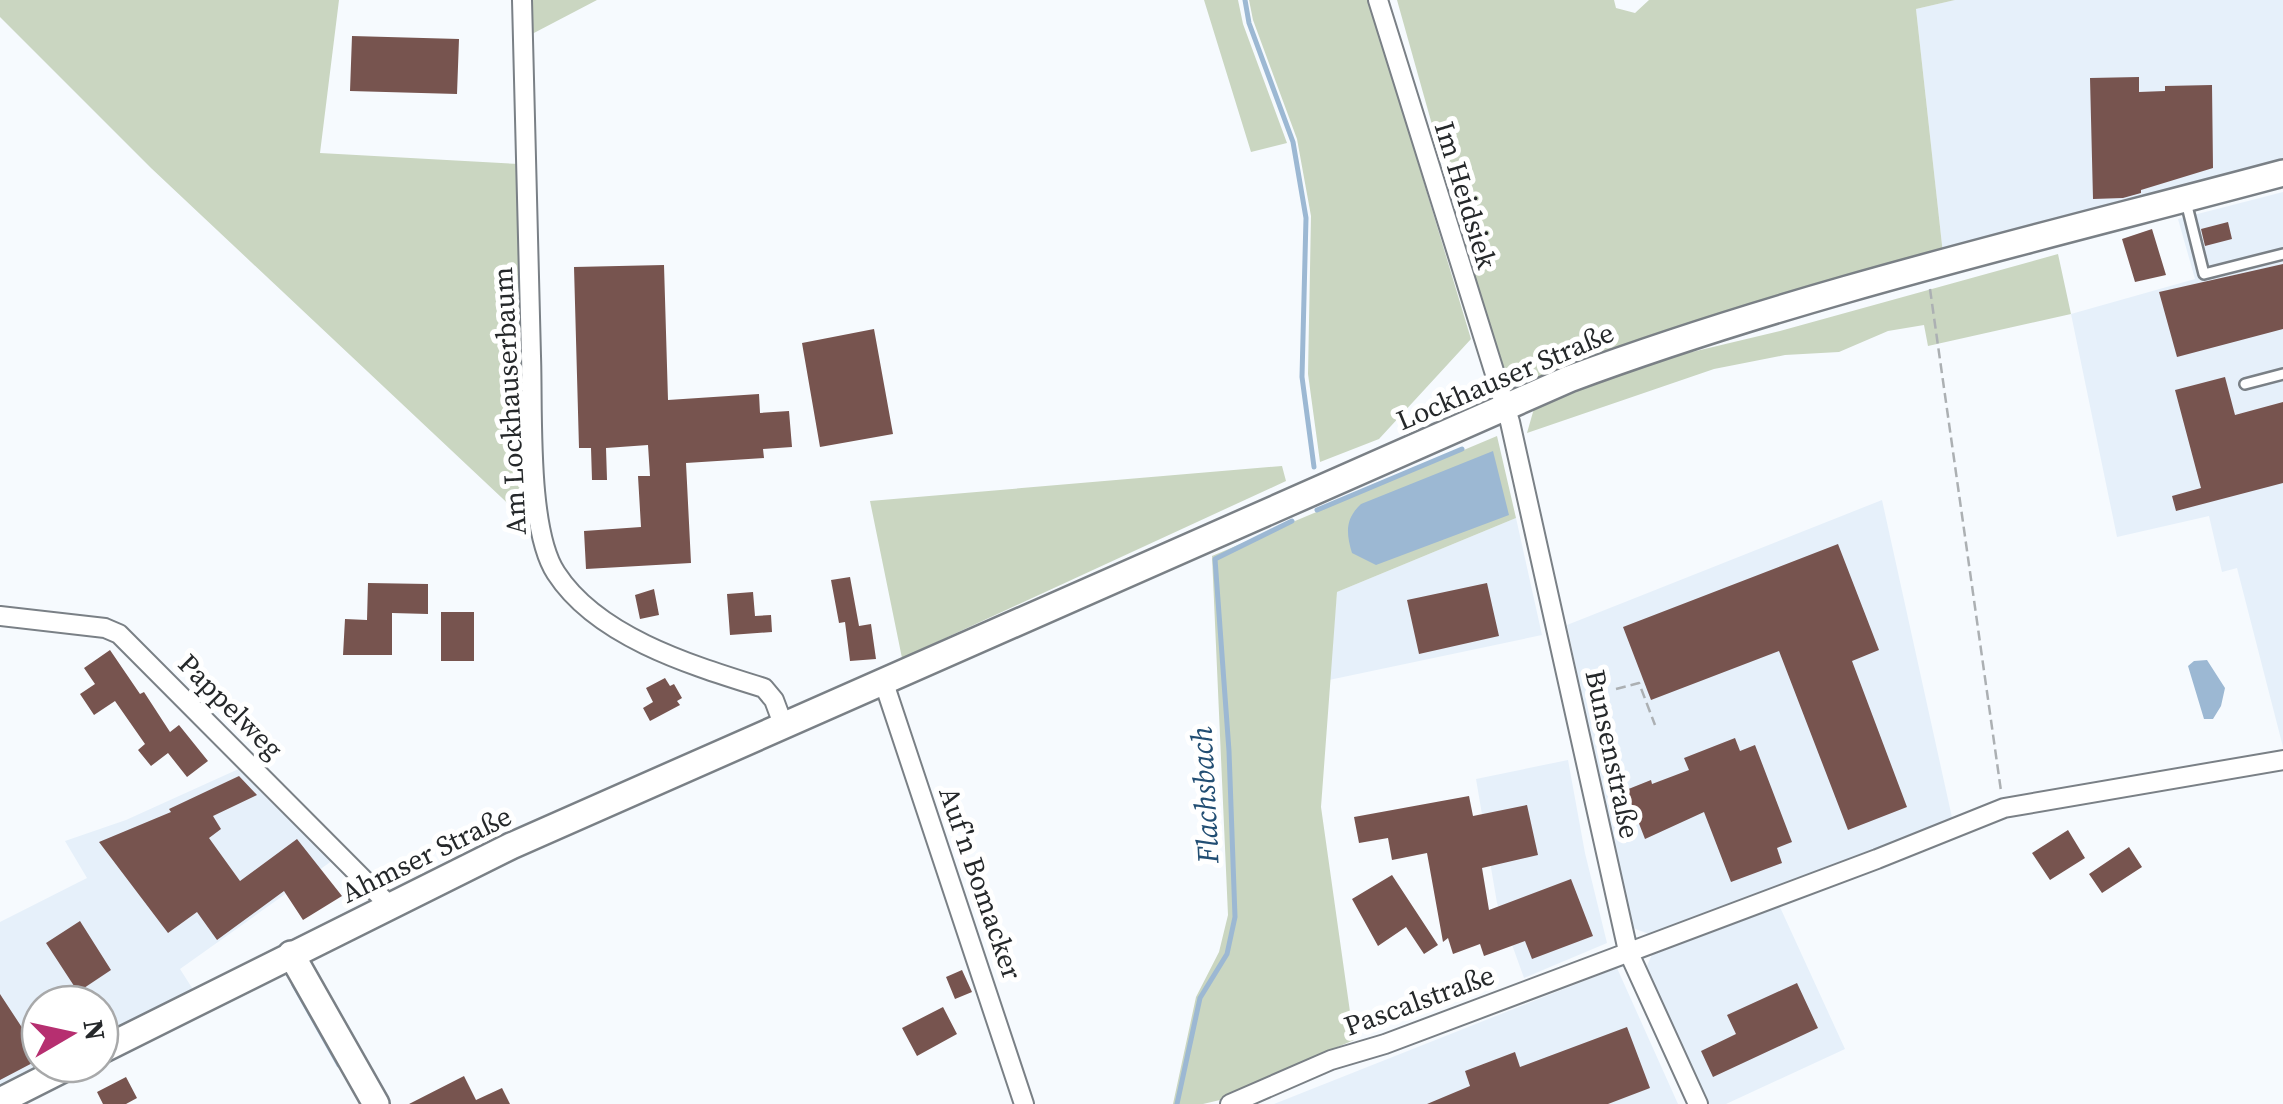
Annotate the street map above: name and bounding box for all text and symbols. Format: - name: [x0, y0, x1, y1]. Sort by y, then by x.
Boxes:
- street label: Im Heidsiek: [1426, 117, 1507, 274]
- street label: Am Lockhauserbaum: [483, 266, 535, 536]
- street label: Lockhauser Straße: [1390, 313, 1620, 439]
- street label: Pappelweg: [170, 645, 292, 767]
- street label: Bunsenstraße: [1577, 666, 1649, 842]
- water label: Flachsbach: [1180, 726, 1229, 866]
- street label: Auf'n Bomacker: [930, 782, 1032, 984]
- street label: Ahmser Straße: [334, 796, 518, 912]
- street label: Pascalstraße: [1339, 955, 1499, 1045]
- north arrow: [20, 984, 120, 1084]
- text: N: [74, 1017, 115, 1043]

